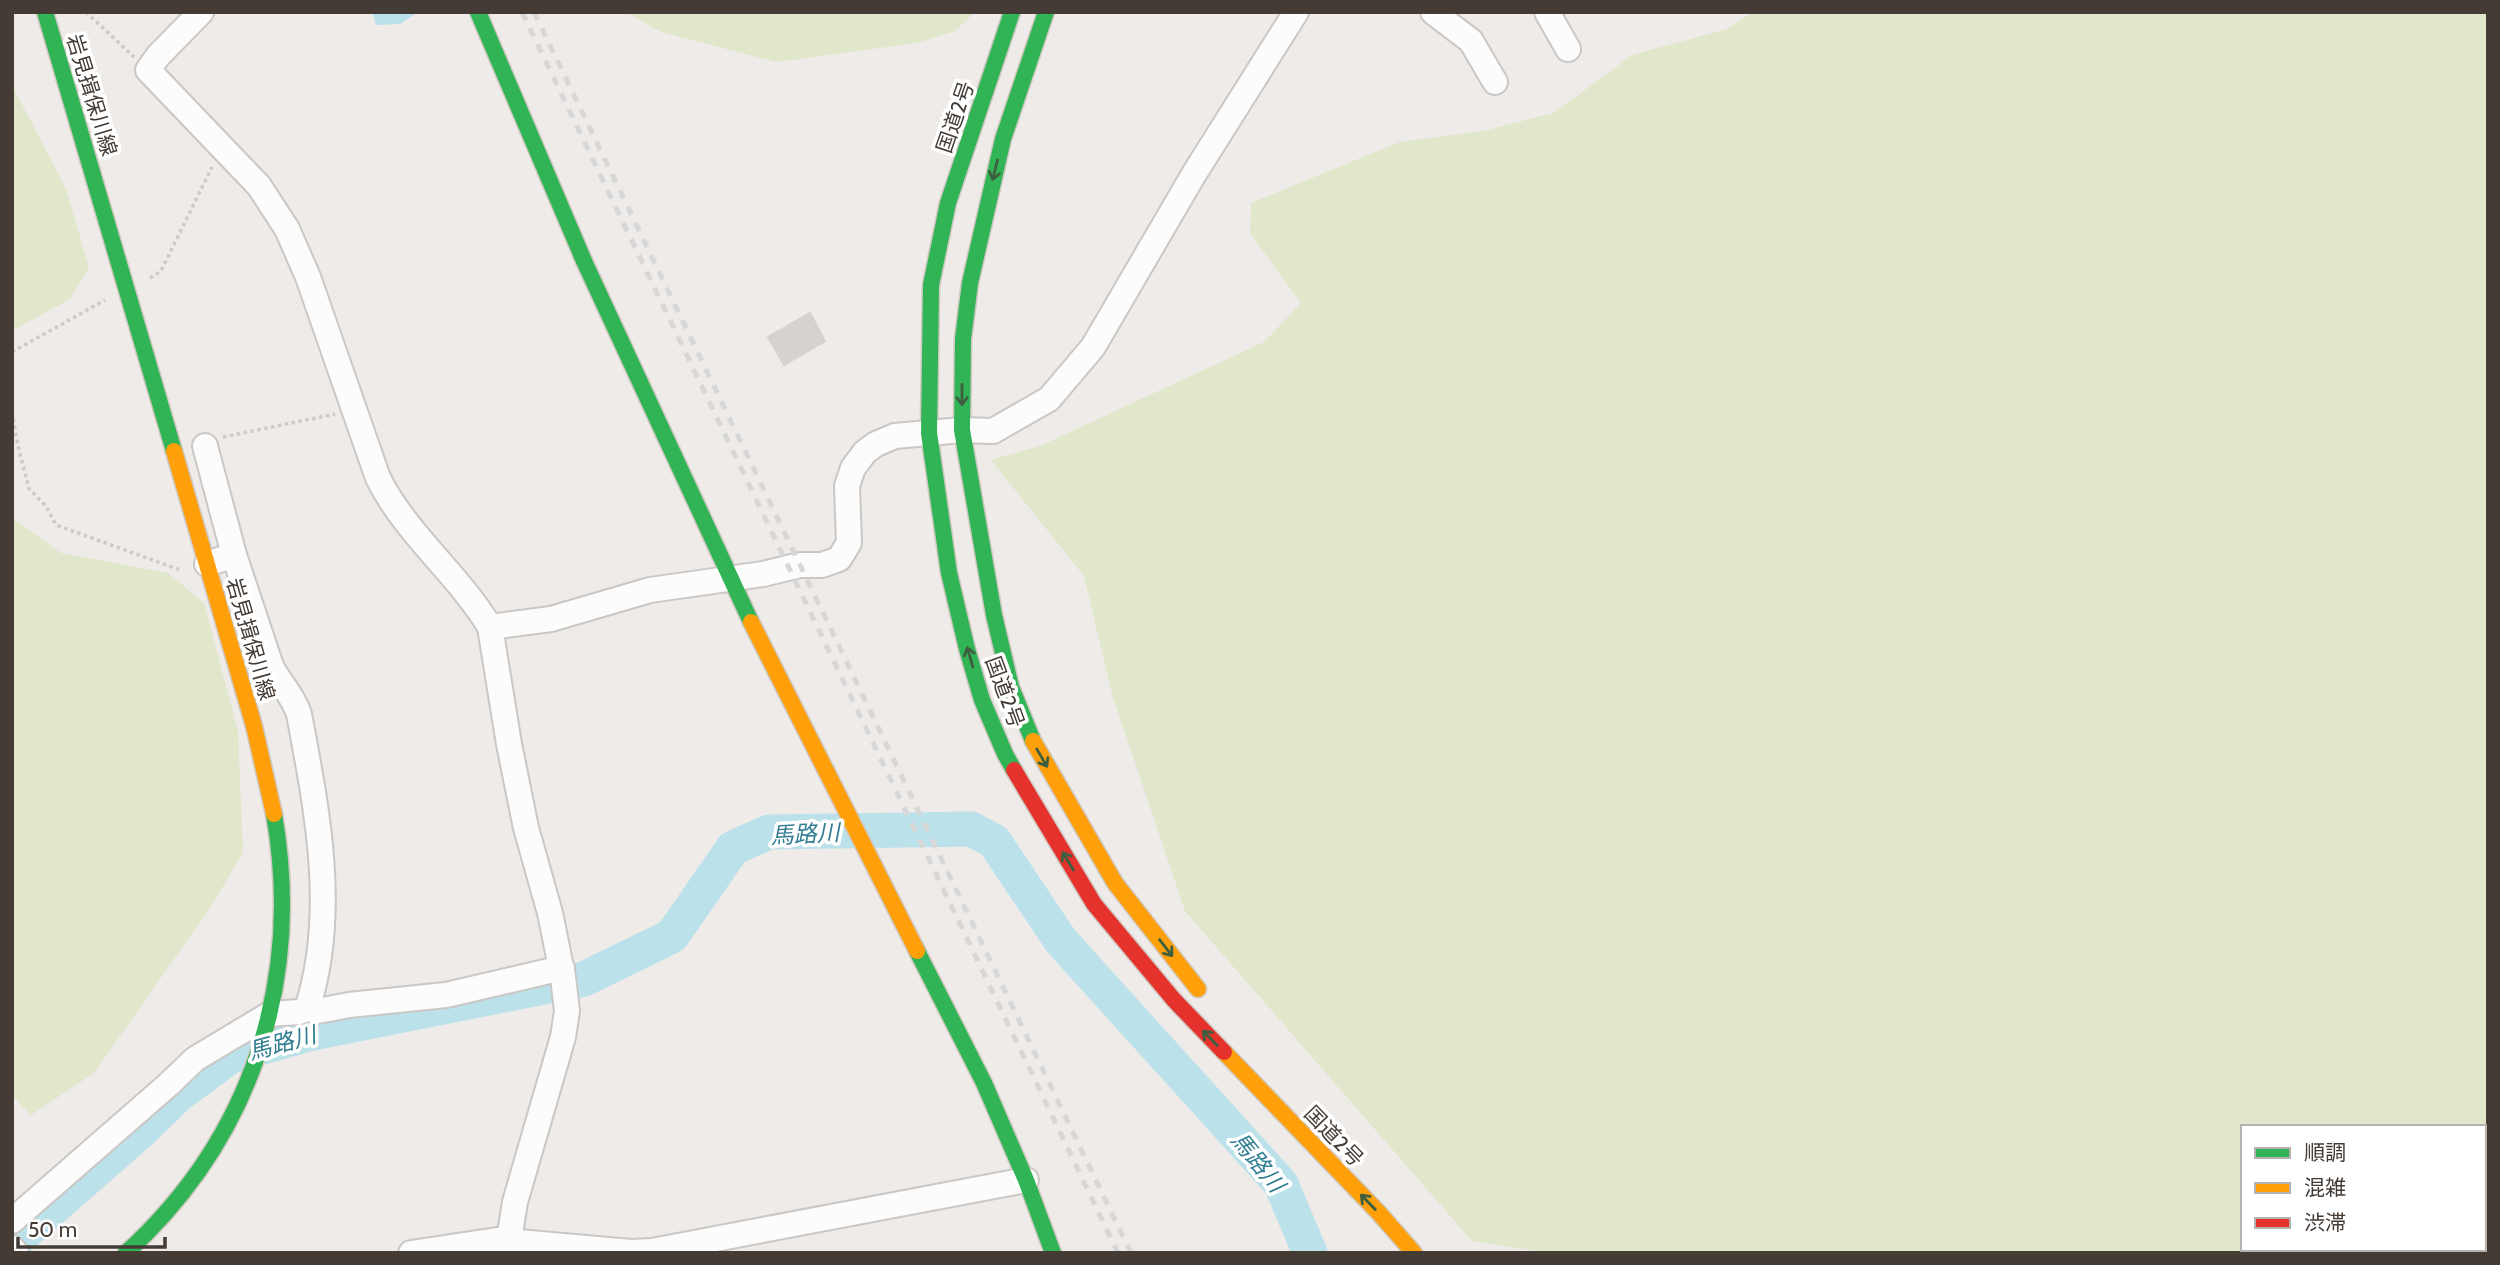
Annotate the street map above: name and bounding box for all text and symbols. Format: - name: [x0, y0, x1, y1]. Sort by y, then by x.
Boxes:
- street label: 岩見揖保川線: [62, 31, 122, 159]
- street label: 国道2号: [931, 78, 979, 156]
- one-way arrow: [988, 159, 1001, 181]
- one-way arrow: [955, 383, 969, 406]
- street label: 岩見揖保川線: [222, 575, 280, 703]
- one-way arrow: [962, 647, 975, 669]
- street label: 国道2号: [981, 653, 1029, 731]
- one-way arrow: [1035, 747, 1049, 767]
- water label: 馬路川: [770, 818, 843, 850]
- one-way arrow: [1061, 852, 1075, 872]
- one-way arrow: [1158, 939, 1173, 957]
- water label: 馬路川: [245, 1020, 322, 1065]
- one-way arrow: [1202, 1030, 1219, 1047]
- street label: 国道2号: [1299, 1101, 1369, 1171]
- legend: [2241, 1125, 2486, 1251]
- water label: 馬路川: [1225, 1126, 1292, 1200]
- text: 順調: [2304, 1140, 2346, 1165]
- text: 混雑: [2304, 1175, 2346, 1200]
- one-way arrow: [1360, 1194, 1377, 1211]
- scale bar: [18, 1206, 164, 1250]
- text: 渋滞: [2304, 1210, 2346, 1235]
- text: 50 m: [28, 1217, 77, 1242]

